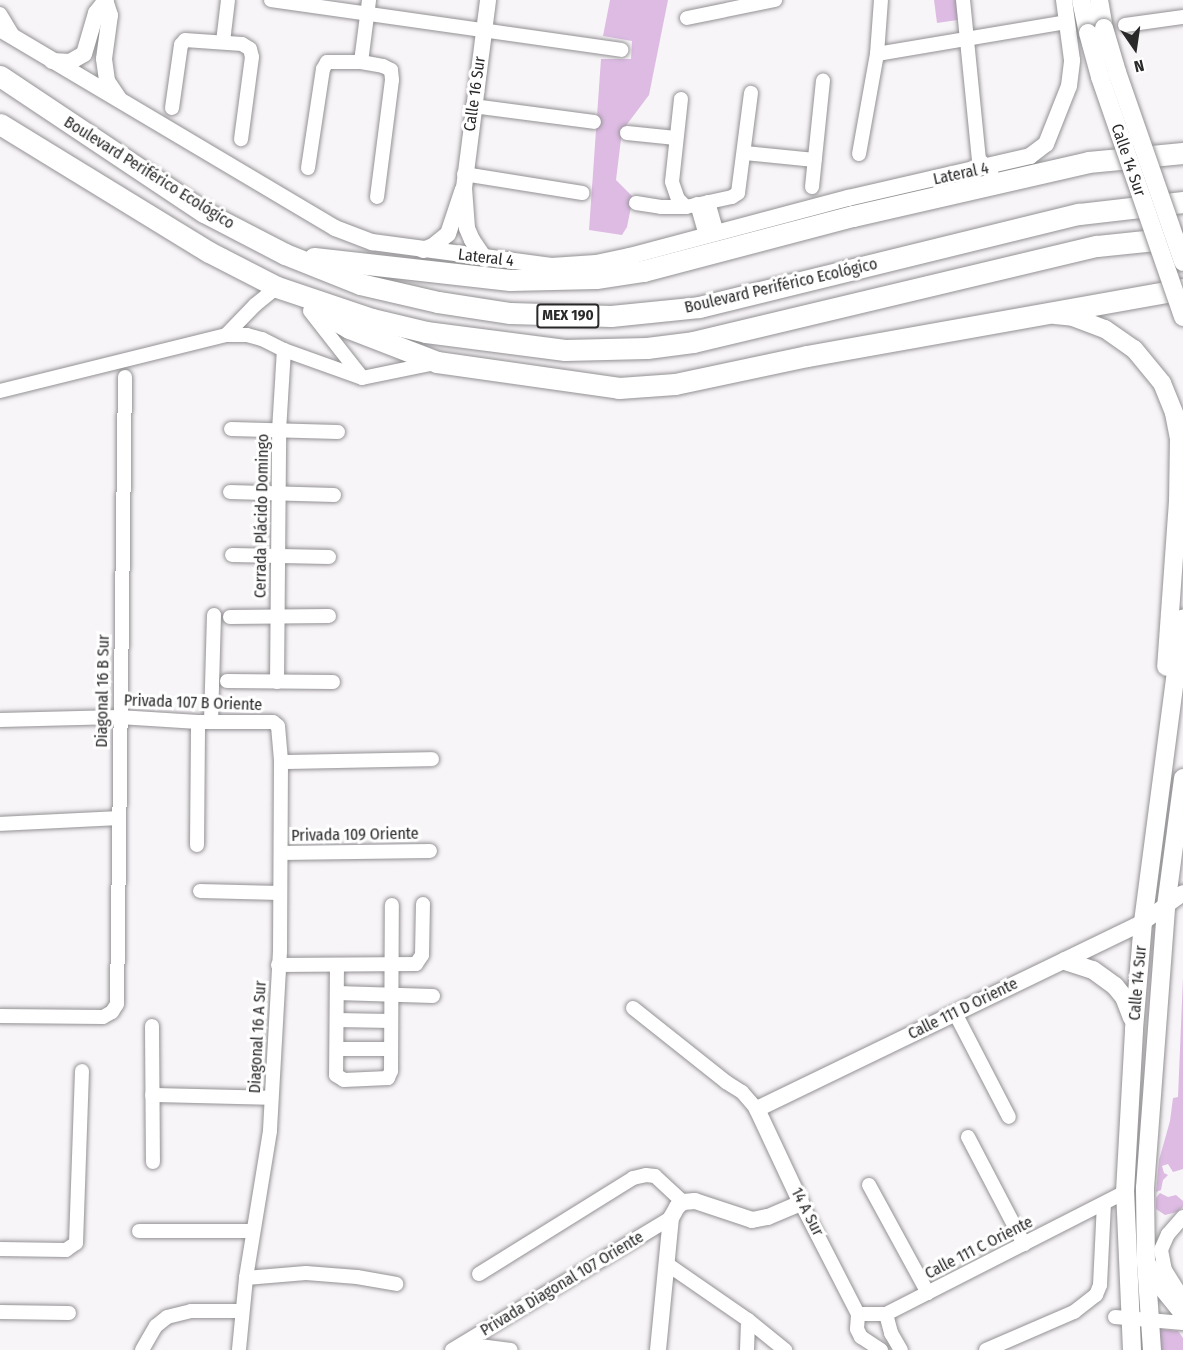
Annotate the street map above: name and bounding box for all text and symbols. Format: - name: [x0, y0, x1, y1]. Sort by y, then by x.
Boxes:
- north arrow: [1105, 18, 1165, 78]
- street label: Calle 16 Sur: [460, 55, 490, 133]
- text: N: [1132, 56, 1146, 76]
- street label: Boulevard Periférico Ecológico: [60, 113, 238, 233]
- street label: Calle 14 Sur: [1107, 121, 1149, 199]
- street label: Lateral 4: [932, 159, 990, 189]
- street label: Lateral 4: [457, 245, 515, 271]
- street label: Boulevard Periférico Ecológico: [683, 254, 879, 318]
- road number: MEX 190: [535, 304, 601, 328]
- street label: Cerrada Plácido Domingo: [251, 434, 273, 598]
- street label: Diagonal 16 B Sur: [92, 634, 114, 748]
- street label: Privada 107 B Oriente: [123, 691, 263, 715]
- street label: Privada 109 Oriente: [291, 824, 419, 846]
- street label: Calle 14 Sur: [1125, 945, 1151, 1021]
- street label: Calle 111 D Oriente: [905, 974, 1021, 1044]
- street label: Diagonal 16 A Sur: [245, 980, 271, 1094]
- street label: 14 A Sur: [787, 1185, 827, 1239]
- street label: Calle 111 C Oriente: [922, 1213, 1036, 1283]
- street label: Privada Diagonal 107 Oriente: [477, 1228, 647, 1340]

